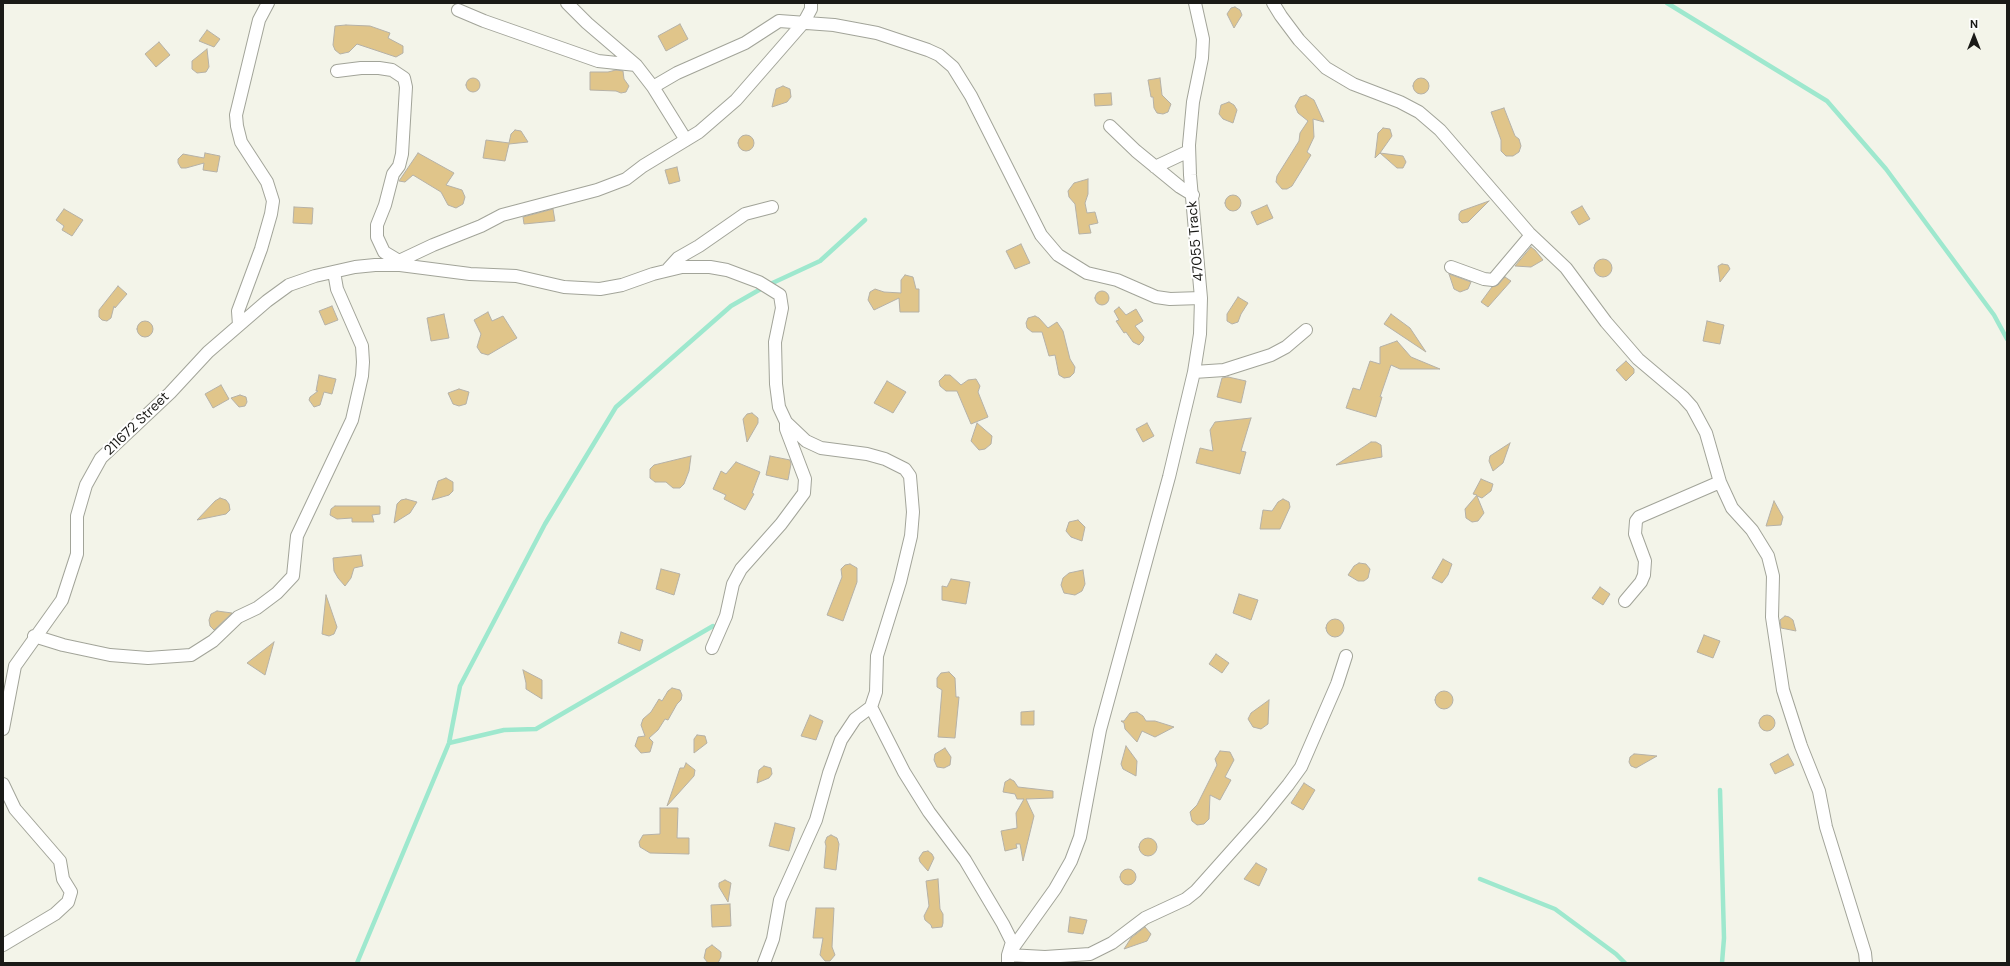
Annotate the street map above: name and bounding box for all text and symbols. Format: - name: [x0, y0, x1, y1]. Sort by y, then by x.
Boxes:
- north arrow: [1954, 16, 1994, 56]
- text: N: [1970, 17, 1978, 31]
- street label: 47055 Track: [1184, 200, 1208, 282]
- street label: 211672 Street: [101, 389, 173, 459]

